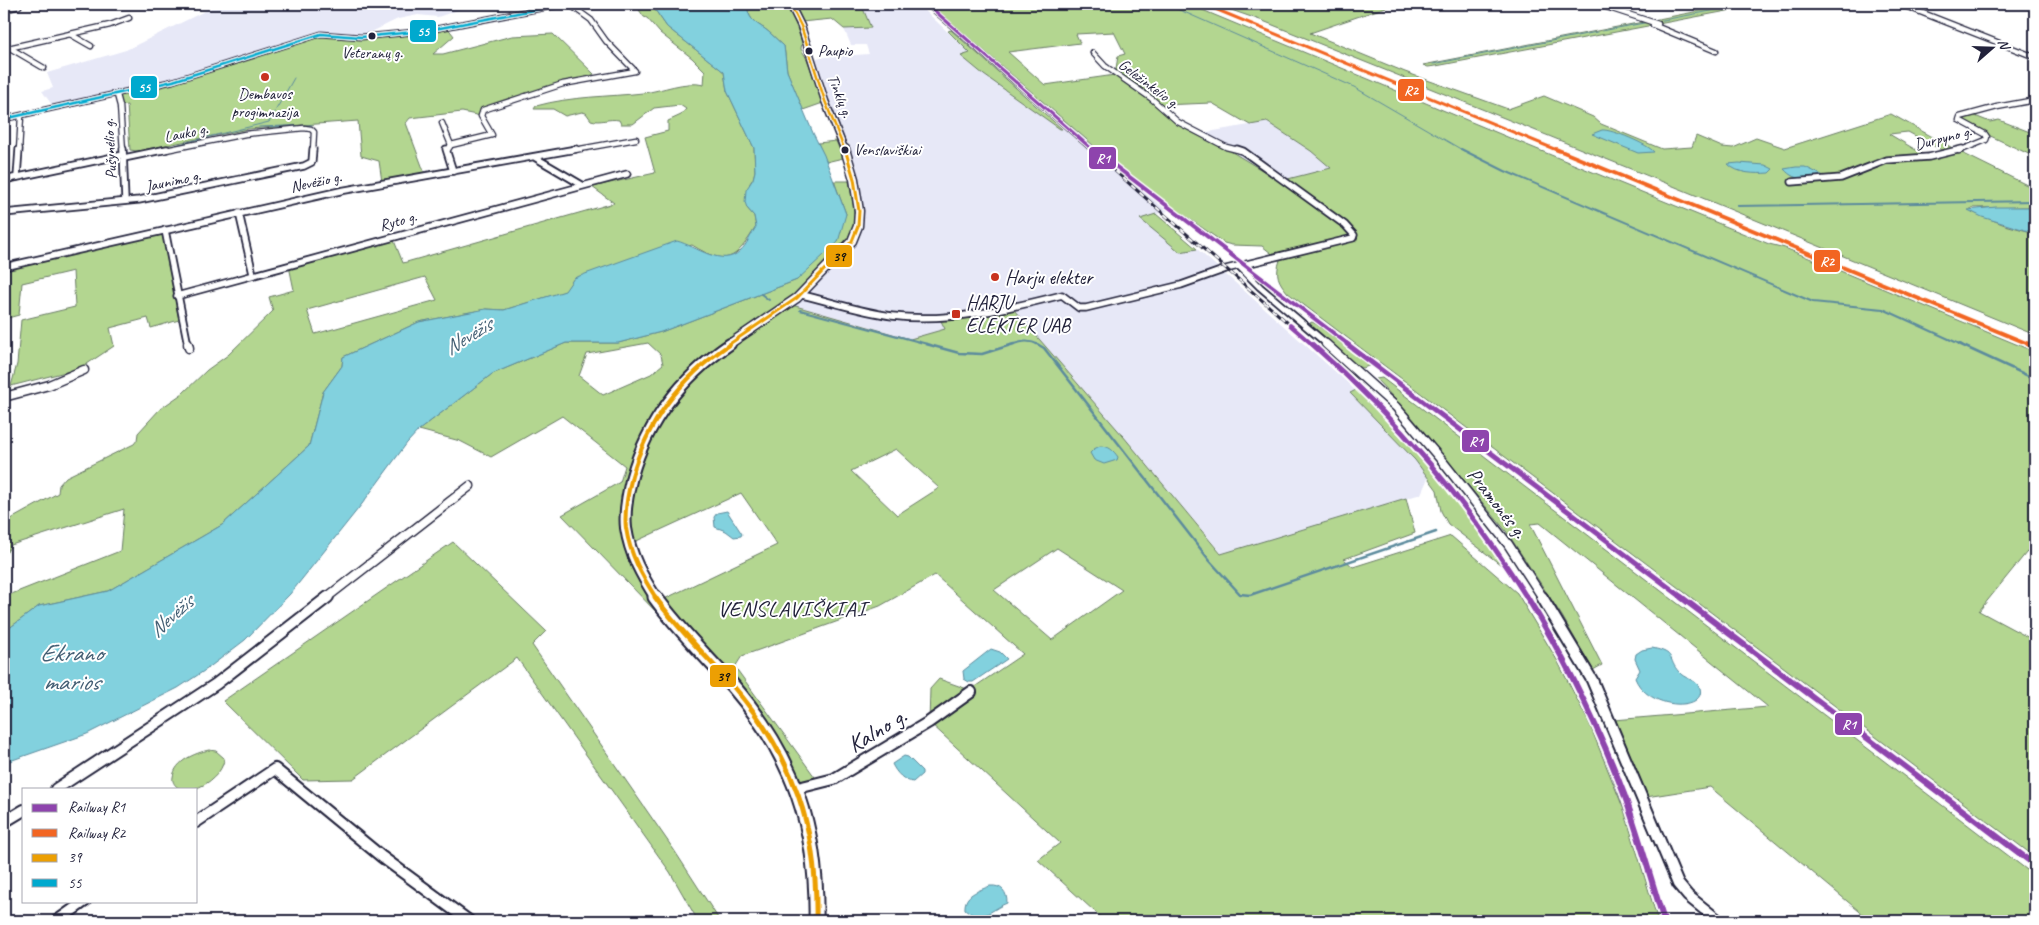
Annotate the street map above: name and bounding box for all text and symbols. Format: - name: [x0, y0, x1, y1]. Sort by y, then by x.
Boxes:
- line badge: 55: [409, 19, 437, 43]
- north arrow: [1966, 22, 2016, 72]
- text: 55: [417, 23, 431, 40]
- marker: Veteranų g.: [367, 31, 377, 41]
- text: N: [1994, 37, 2014, 53]
- place label: Paupio: [818, 41, 854, 61]
- place label: Veteranų g.: [341, 43, 403, 63]
- marker: Paupio: [804, 46, 814, 56]
- street label: Geležinkelio g.: [1114, 55, 1184, 114]
- marker: Dembavos progimnazija: [259, 71, 271, 83]
- street label: Tinklų g.: [823, 72, 858, 121]
- line badge: 55: [130, 75, 158, 99]
- line badge: R2: [1397, 78, 1425, 102]
- text: 55: [138, 79, 152, 96]
- text: R2: [1404, 82, 1420, 99]
- place label: Dembavos progimnazija: [232, 84, 300, 122]
- street label: Pušynėlio g.: [98, 118, 122, 180]
- street label: Lauko g.: [162, 118, 210, 147]
- street label: Durpyno g.: [1912, 121, 1974, 155]
- place label: Venslaviškiai: [854, 140, 922, 160]
- marker: Venslaviškiai: [840, 145, 850, 155]
- line badge: R1: [1088, 146, 1117, 170]
- text: R1: [1096, 150, 1112, 167]
- street label: Jaunimo g.: [143, 165, 203, 197]
- street label: Nevėžio g.: [289, 167, 344, 197]
- street label: Ryto g.: [377, 206, 420, 236]
- line badge: 39: [825, 244, 853, 268]
- text: 39: [833, 248, 847, 265]
- line badge: R2: [1813, 249, 1841, 273]
- text: R2: [1820, 253, 1836, 270]
- place label: Harju elekter: [1005, 265, 1094, 290]
- marker: Harju elekter: [989, 271, 1001, 283]
- place label: HARJU ELEKTER UAB: [966, 290, 1072, 338]
- marker: HARJU ELEKTER UAB: [950, 308, 962, 320]
- water label: Nevėžis: [439, 310, 500, 360]
- line badge: R1: [1461, 429, 1490, 453]
- text: R1: [1469, 433, 1485, 450]
- street label: Pramonės g.: [1462, 463, 1532, 543]
- water label: Nevėžis: [143, 587, 202, 643]
- district label: VENSLAVIŠKIAI: [717, 595, 871, 623]
- water label: Ekrano marios: [40, 637, 106, 698]
- line badge: 39: [709, 664, 737, 688]
- text: 39: [717, 668, 731, 685]
- street label: Kalno g.: [842, 701, 912, 759]
- line badge: R1: [1834, 712, 1863, 736]
- text: R1: [1842, 716, 1858, 733]
- legend: [22, 788, 198, 902]
- text: Railway R1: [68, 798, 127, 817]
- text: Railway R2: [68, 824, 127, 843]
- text: 39: [68, 848, 83, 867]
- text: 55: [68, 874, 83, 893]

